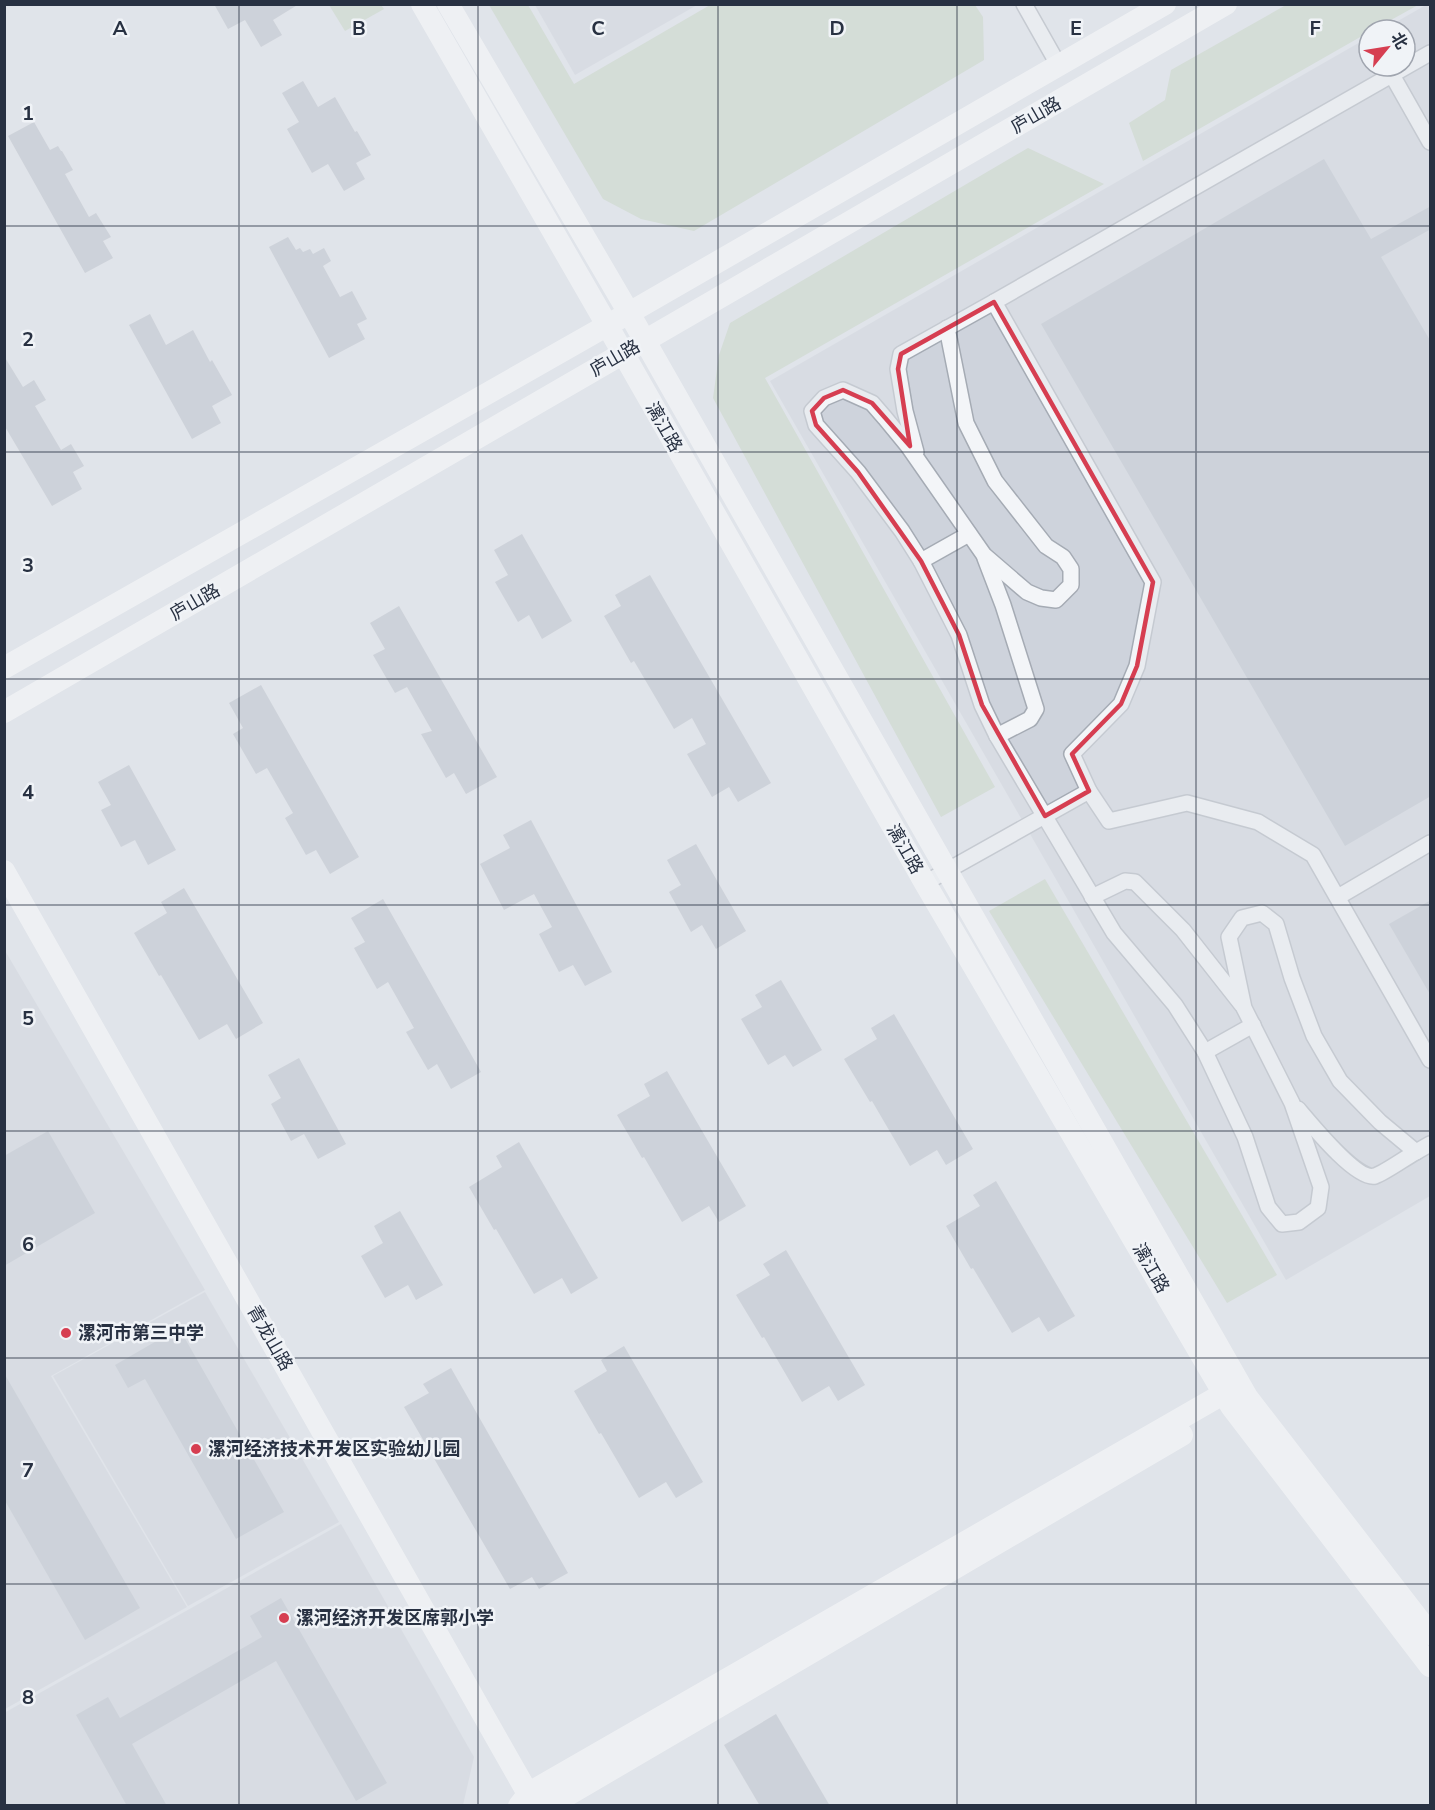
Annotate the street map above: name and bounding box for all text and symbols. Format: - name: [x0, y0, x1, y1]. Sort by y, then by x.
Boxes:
- text: A: [113, 15, 128, 42]
- text: B: [352, 15, 366, 42]
- text: C: [591, 15, 605, 42]
- text: D: [829, 15, 845, 42]
- text: E: [1070, 15, 1082, 42]
- text: F: [1309, 15, 1321, 42]
- north arrow: [1357, 18, 1417, 78]
- text: 北: [1386, 29, 1413, 53]
- street label: 庐山路: [1007, 91, 1065, 139]
- text: 1: [22, 100, 34, 127]
- text: 2: [22, 326, 34, 353]
- street label: 庐山路: [586, 334, 644, 382]
- street label: 漓江路: [640, 398, 688, 456]
- text: 3: [22, 552, 34, 579]
- street label: 庐山路: [166, 578, 224, 626]
- text: 4: [22, 779, 34, 806]
- street label: 漓江路: [881, 820, 929, 878]
- text: 5: [22, 1005, 34, 1032]
- text: 6: [22, 1231, 34, 1258]
- street label: 漓江路: [1127, 1239, 1175, 1297]
- street label: 青龙山路: [242, 1301, 298, 1375]
- place label: 漯河市第三中学: [78, 1321, 204, 1345]
- marker: 漯河市第三中学: [59, 1326, 73, 1340]
- place label: 漯河经济技术开发区实验幼儿园: [208, 1437, 460, 1461]
- marker: 漯河经济技术开发区实验幼儿园: [189, 1442, 203, 1456]
- text: 7: [22, 1457, 34, 1484]
- place label: 漯河经济开发区席郭小学: [296, 1606, 494, 1630]
- marker: 漯河经济开发区席郭小学: [277, 1611, 291, 1625]
- text: 8: [22, 1684, 34, 1711]

